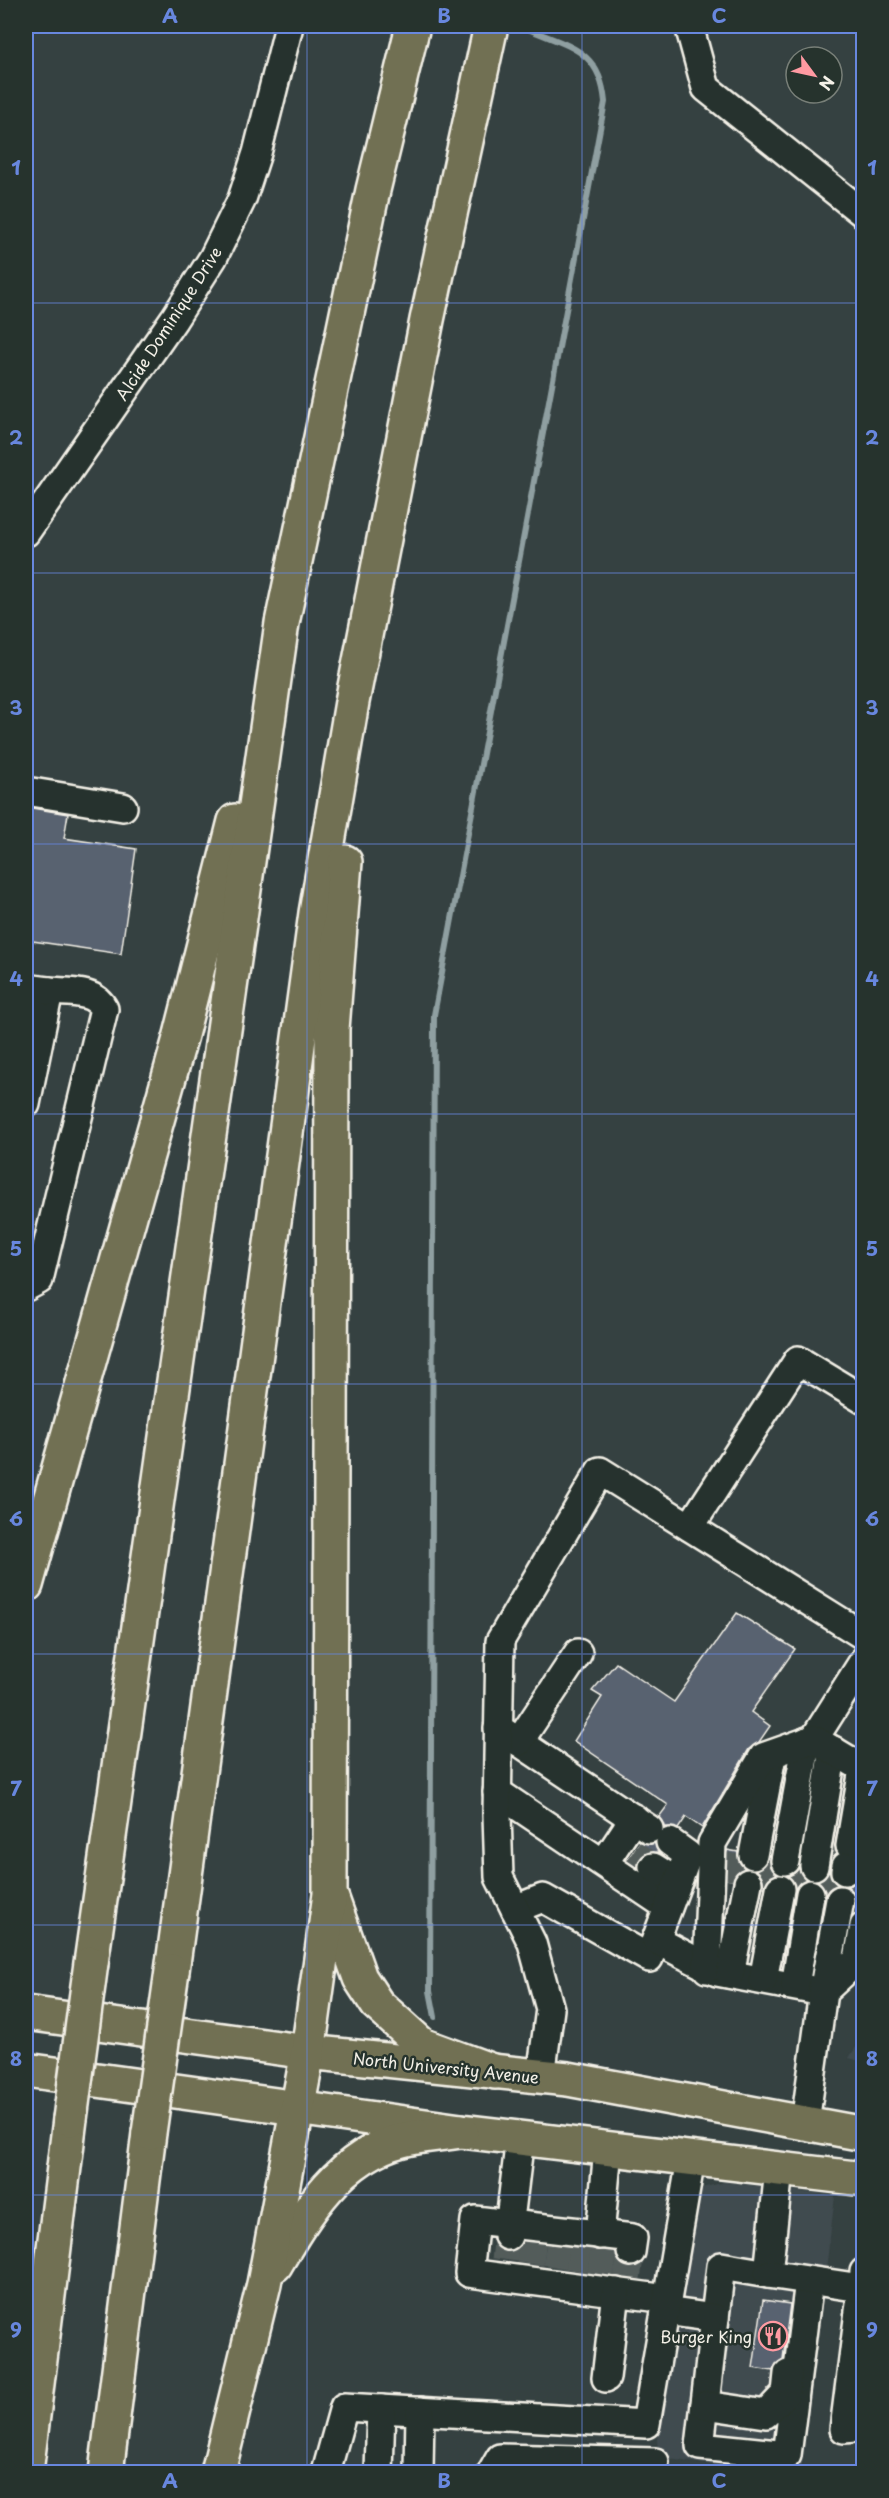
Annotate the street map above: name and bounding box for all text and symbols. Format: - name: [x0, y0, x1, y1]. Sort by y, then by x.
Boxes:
- text: A: [162, 0, 178, 30]
- text: B: [437, 0, 451, 30]
- text: C: [711, 0, 727, 30]
- north arrow: [784, 45, 844, 105]
- text: N: [814, 72, 841, 96]
- text: 1: [11, 152, 21, 182]
- text: 1: [867, 152, 877, 182]
- street label: Alcide Dominique Drive: [109, 241, 227, 405]
- text: 2: [9, 422, 23, 452]
- text: 2: [865, 422, 879, 452]
- text: 3: [9, 692, 23, 722]
- text: 3: [865, 692, 879, 722]
- text: 4: [9, 963, 23, 993]
- text: 4: [865, 963, 879, 993]
- text: 5: [10, 1233, 22, 1263]
- text: 5: [866, 1233, 878, 1263]
- text: 6: [9, 1503, 23, 1533]
- text: 6: [865, 1503, 879, 1533]
- text: 7: [10, 1773, 22, 1803]
- text: 7: [866, 1773, 878, 1803]
- text: 8: [10, 2043, 22, 2073]
- text: 8: [866, 2043, 878, 2073]
- street label: North University Avenue: [352, 2045, 540, 2089]
- text: 9: [10, 2314, 22, 2344]
- text: 9: [866, 2314, 878, 2344]
- restaurant icon: Burger King: [757, 2320, 789, 2352]
- place label: Burger King: [660, 2324, 752, 2348]
- text: A: [162, 2465, 178, 2495]
- text: B: [437, 2465, 451, 2495]
- text: C: [711, 2465, 727, 2495]

